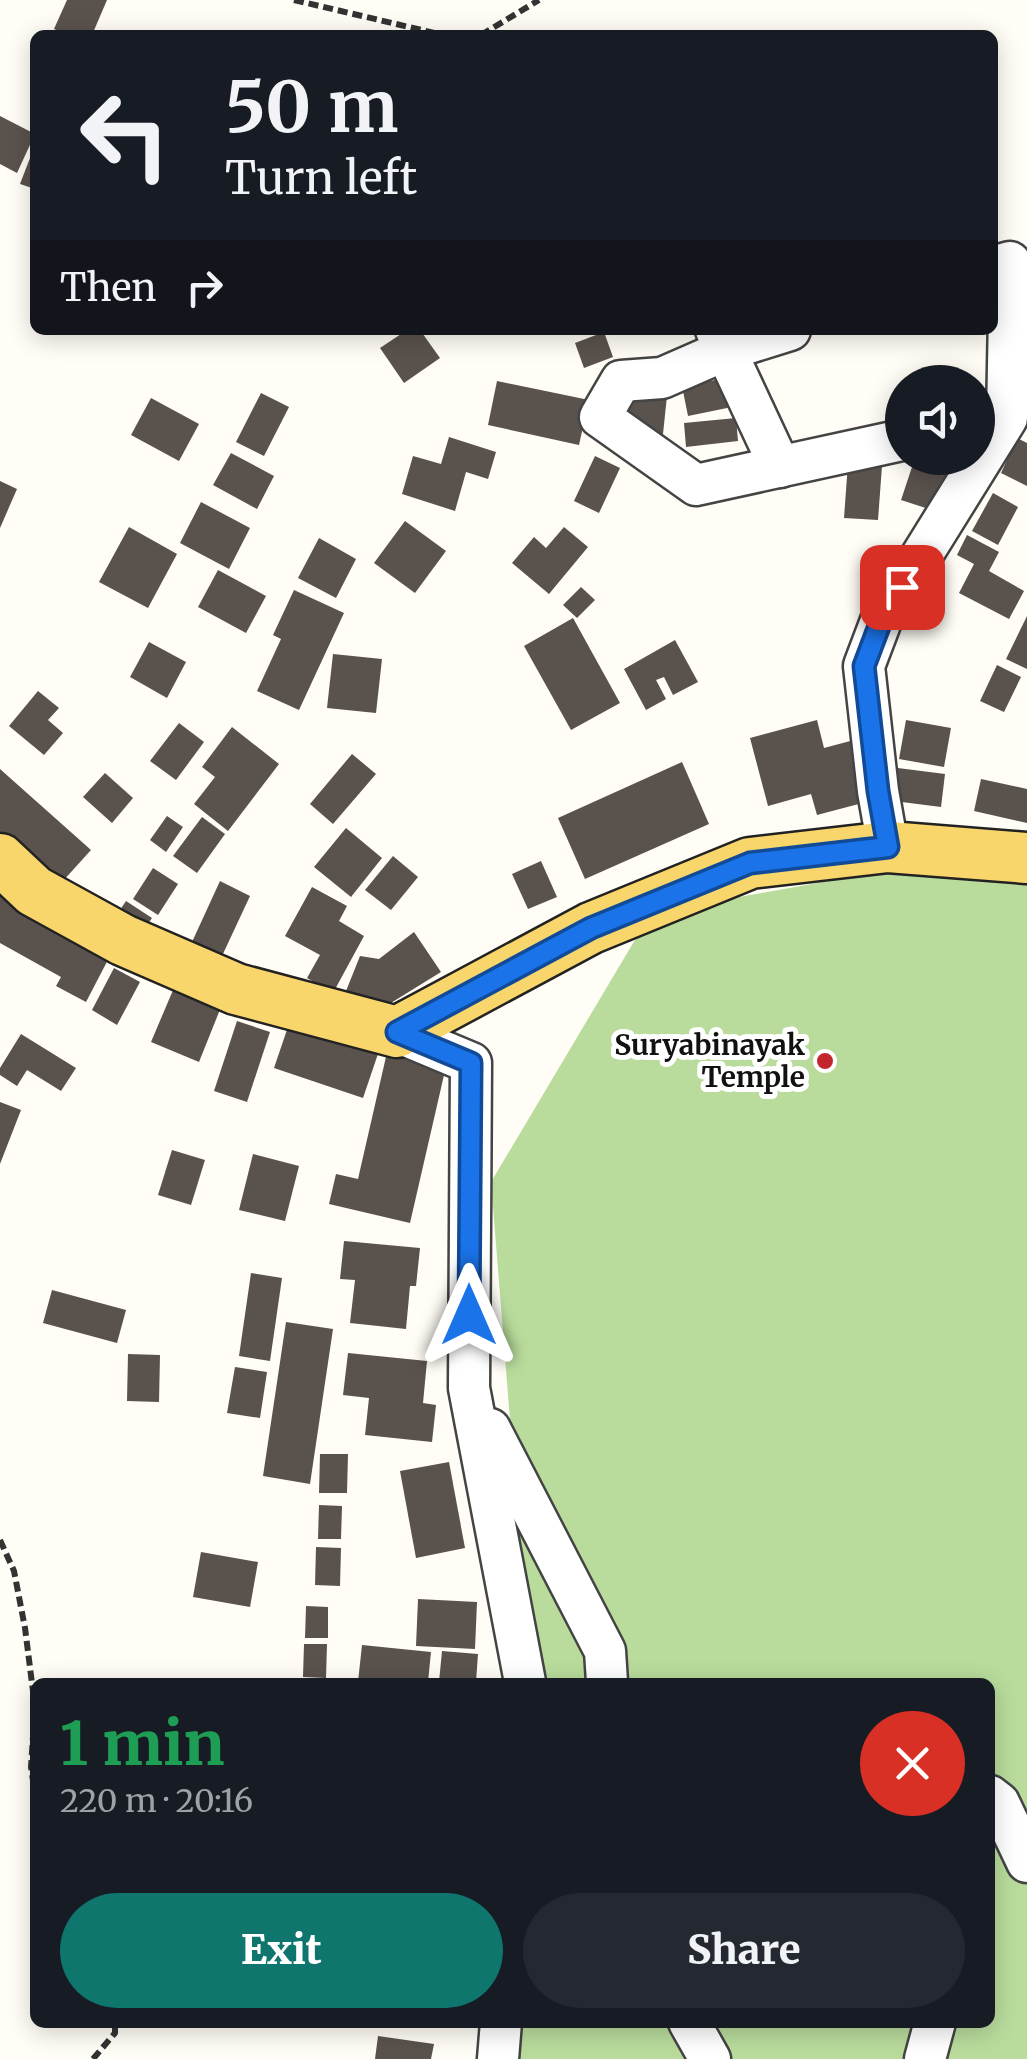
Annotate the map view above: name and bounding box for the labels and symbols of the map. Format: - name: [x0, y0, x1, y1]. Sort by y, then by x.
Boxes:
- pin: [860, 545, 945, 630]
- place label: Suryabinayak Temple: [614, 1027, 806, 1095]
- marker: Suryabinayak Temple: [814, 1050, 836, 1072]
- position arrow: [417, 1263, 521, 1367]

